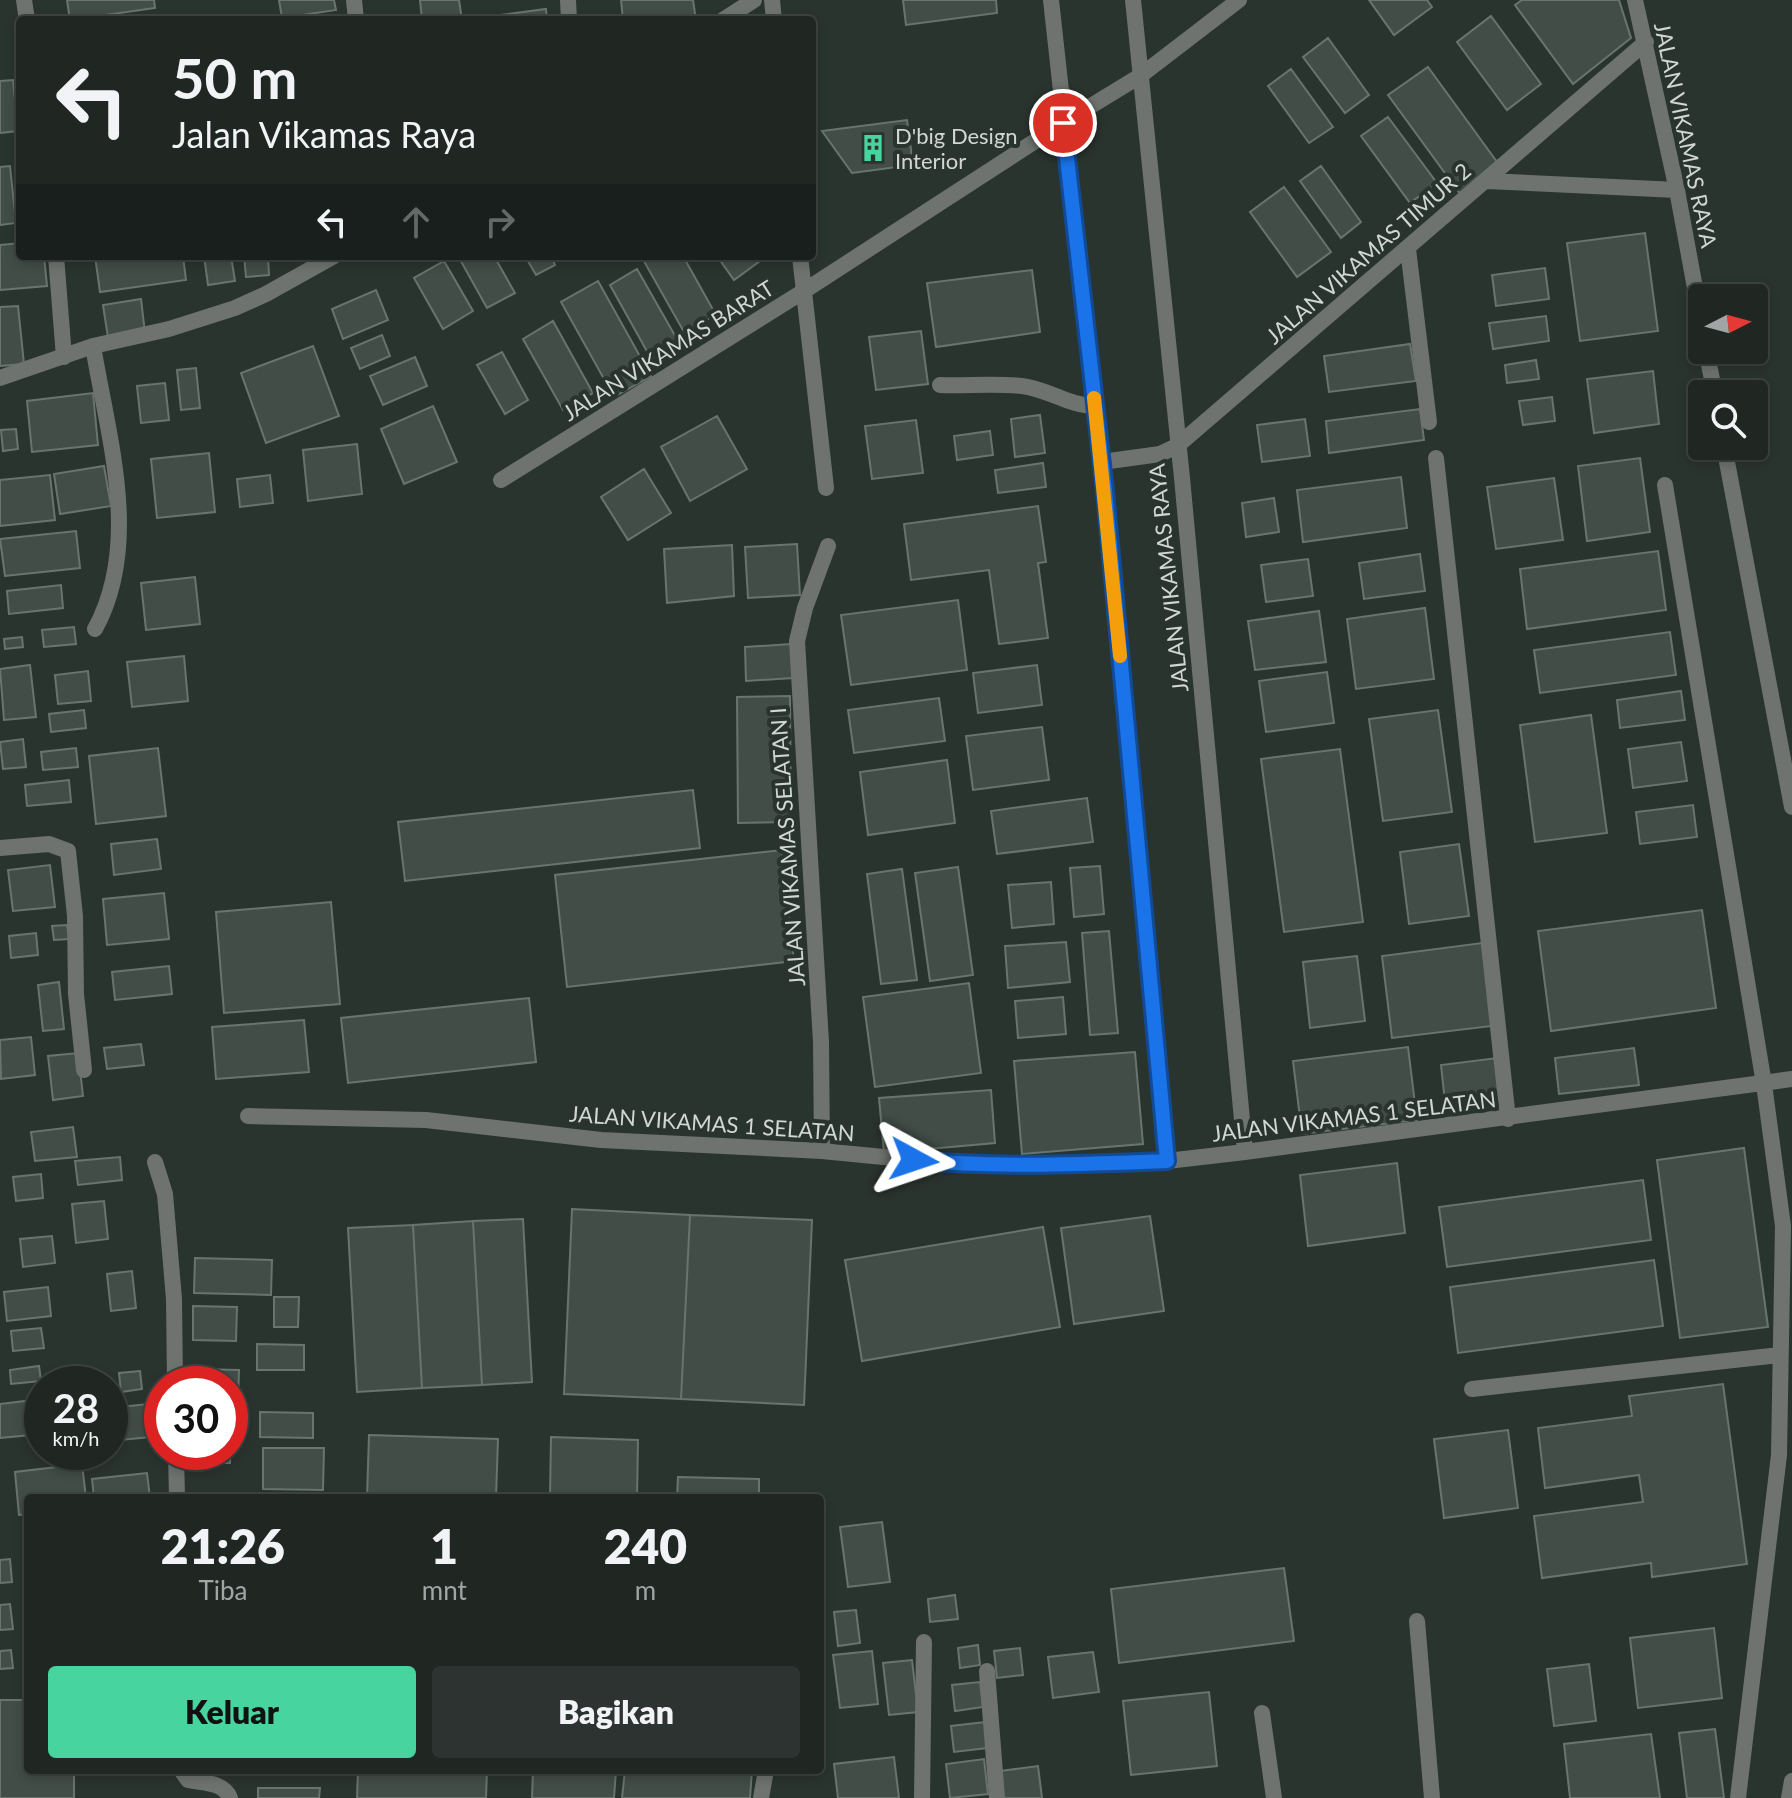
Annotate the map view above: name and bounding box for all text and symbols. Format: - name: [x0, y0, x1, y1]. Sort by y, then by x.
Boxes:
- street label: JALAN VIKAMAS RAYA: [1649, 20, 1723, 250]
- text: 50 m: [172, 44, 297, 111]
- icon: left: [40, 48, 144, 152]
- pin: [1029, 89, 1097, 157]
- icon: arrive: [1041, 101, 1085, 145]
- text: Jalan Vikamas Raya: [172, 112, 476, 156]
- place label: D'big Design Interior: [895, 122, 1018, 174]
- building icon: D'big Design Interior: [858, 133, 888, 163]
- street label: JALAN VIKAMAS TIMUR 2: [1260, 157, 1476, 349]
- icon: left: [310, 200, 354, 244]
- icon: ahead: [394, 200, 438, 244]
- icon: right: [478, 200, 522, 244]
- street label: JALAN VIKAMAS BARAT: [557, 274, 779, 426]
- north arrow: [1688, 284, 1768, 364]
- map controls: [1688, 284, 1768, 460]
- button: search: [1688, 380, 1768, 460]
- street label: JALAN VIKAMAS RAYA: [1143, 462, 1193, 694]
- street label: JALAN VIKAMAS SELATAN I: [764, 707, 810, 987]
- street label: JALAN VIKAMAS 1 SELATAN: [1210, 1085, 1498, 1147]
- street label: JALAN VIKAMAS 1 SELATAN: [568, 1100, 856, 1146]
- position arrow: [872, 1118, 956, 1202]
- speed limit sign: 30: [144, 1366, 248, 1470]
- text: 28: [53, 1384, 99, 1432]
- text: km/h: [53, 1426, 99, 1450]
- text: 21:26: [161, 1517, 285, 1574]
- text: 1: [430, 1517, 458, 1574]
- text: 240: [604, 1517, 687, 1574]
- text: Tiba: [198, 1574, 247, 1606]
- text: mnt: [422, 1574, 467, 1606]
- text: m: [635, 1574, 656, 1606]
- button: Keluar: [48, 1666, 416, 1758]
- button: Bagikan: [432, 1666, 800, 1758]

